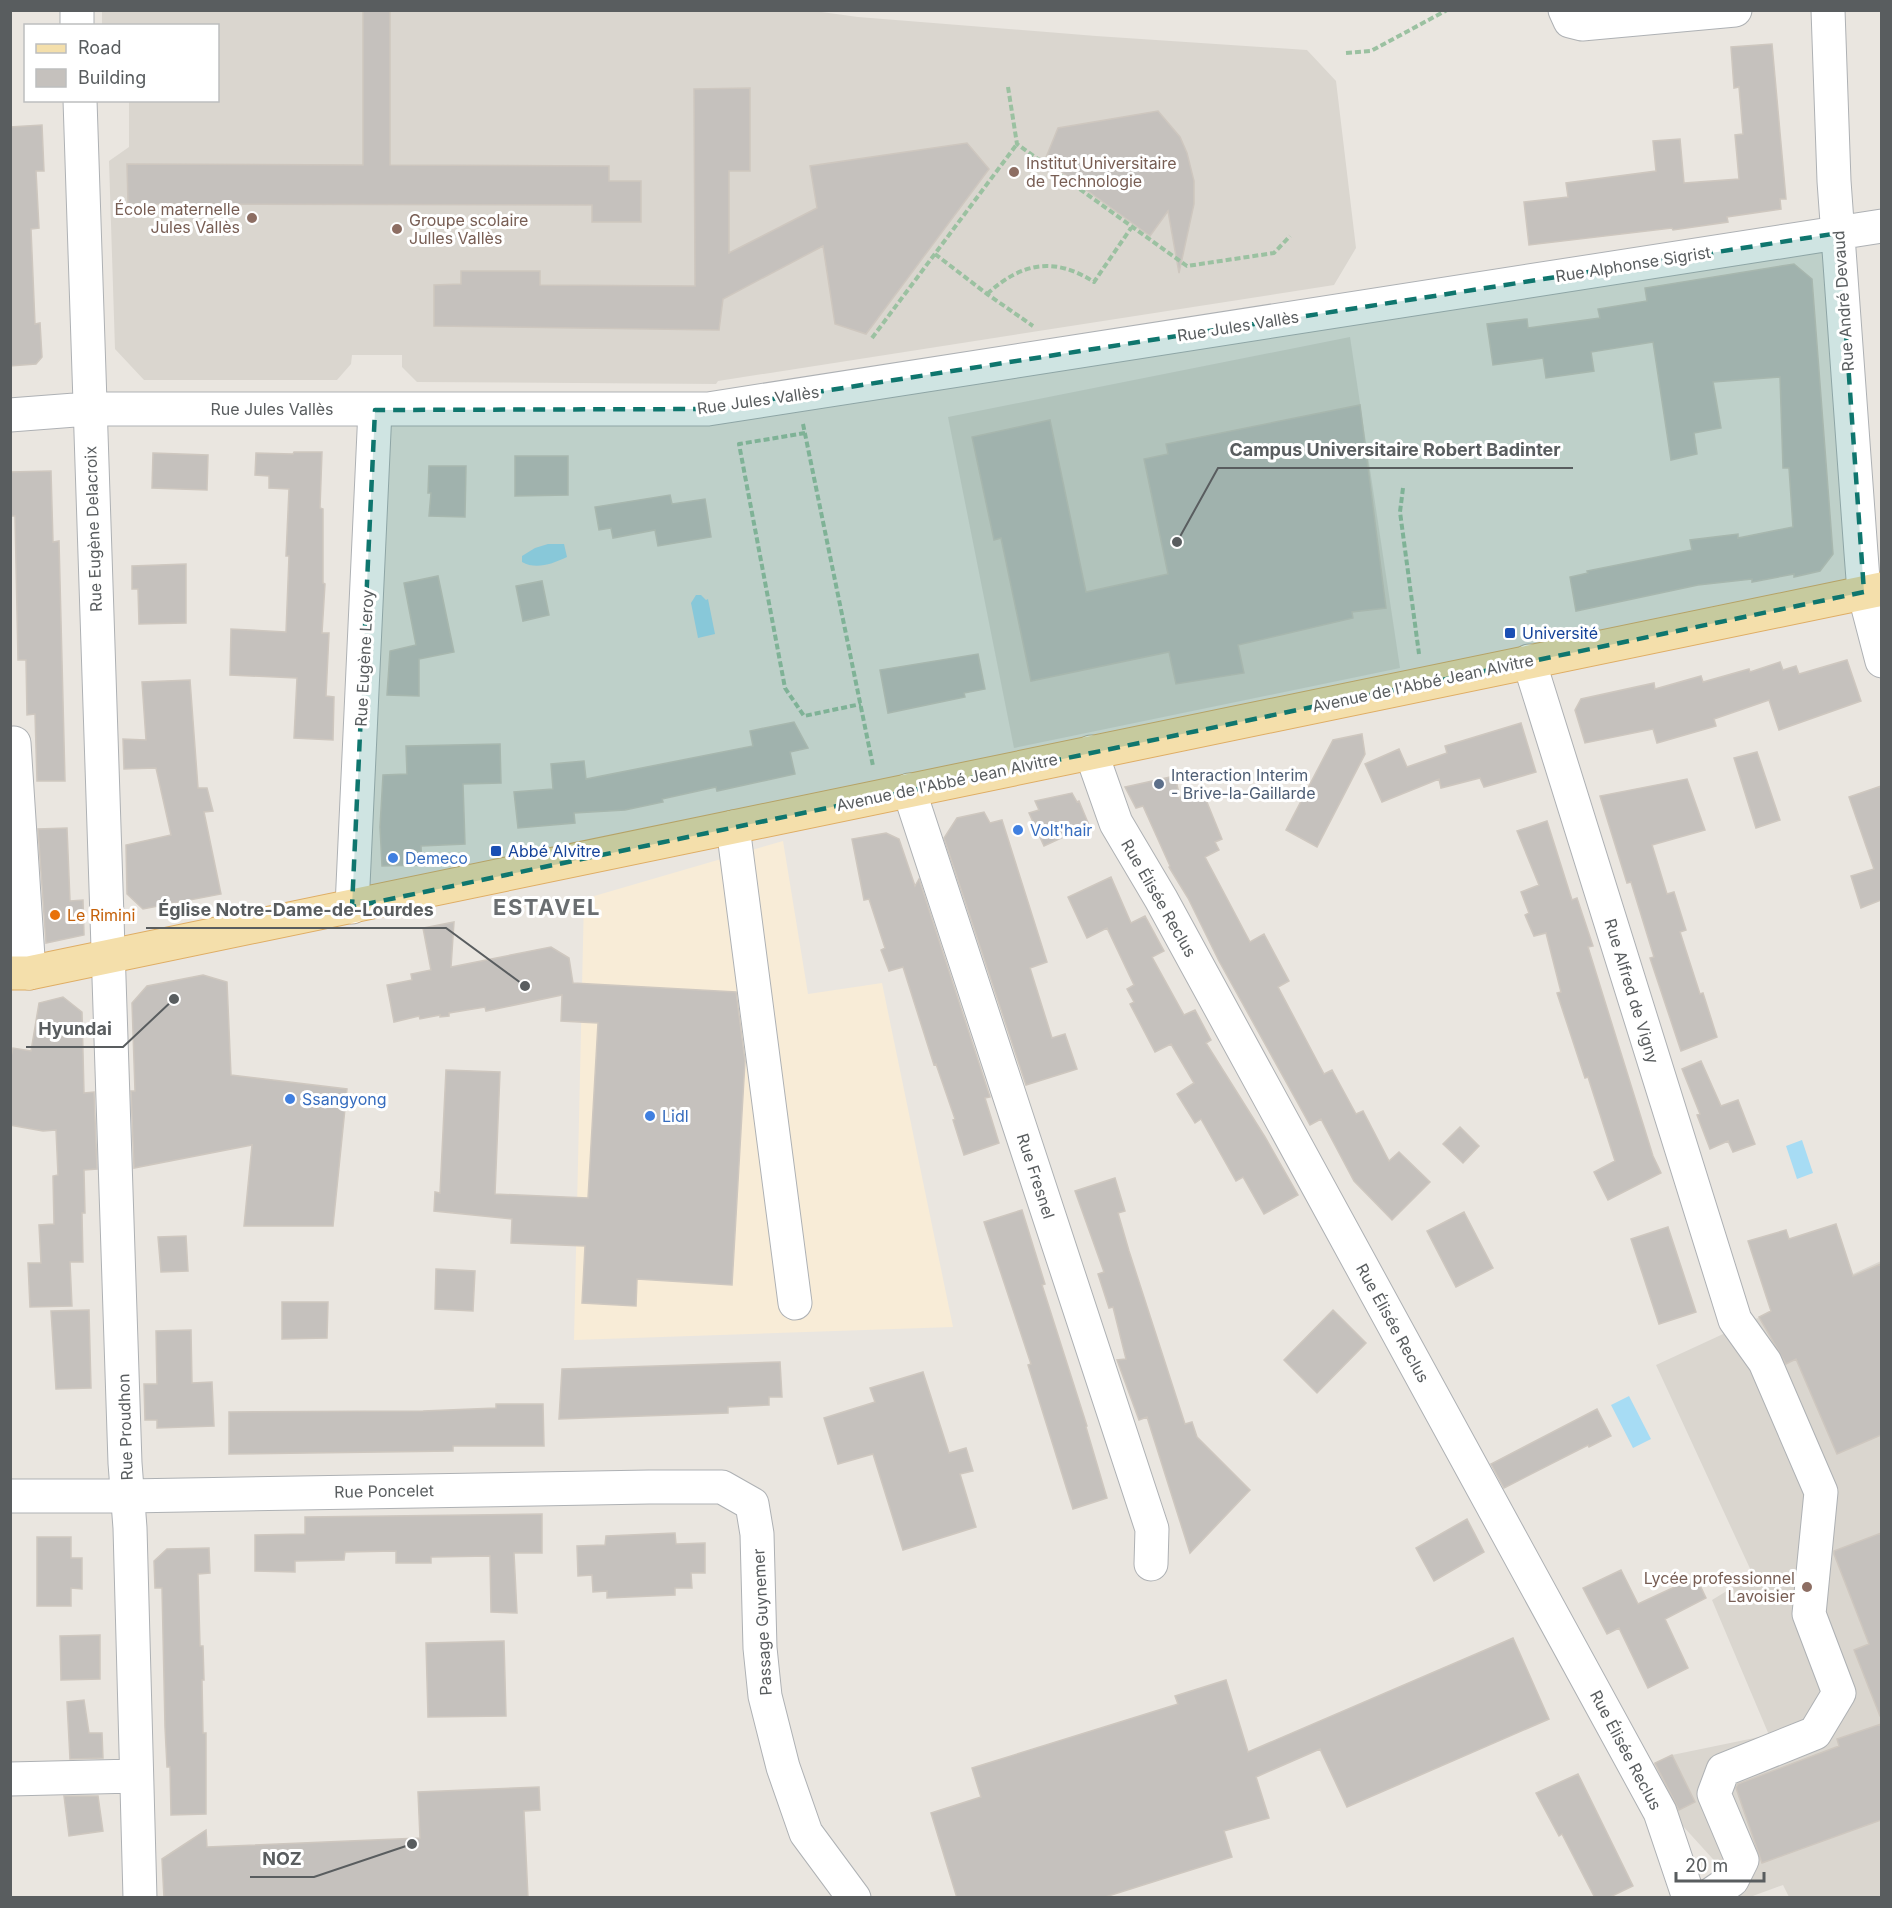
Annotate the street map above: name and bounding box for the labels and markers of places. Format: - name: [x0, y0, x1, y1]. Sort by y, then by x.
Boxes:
- place label: Institut Universitaire de Technologie: [1026, 153, 1177, 191]
- marker: Institut Universitaire de Technologie: [1007, 165, 1021, 179]
- place label: École maternelle Jules Vallès: [114, 199, 240, 237]
- place label: Groupe scolaire Julles Vallès: [409, 210, 528, 248]
- marker: École maternelle Jules Vallès: [245, 211, 259, 225]
- marker: Groupe scolaire Julles Vallès: [390, 222, 404, 236]
- callout: Campus Universitaire Robert Badinter: [1218, 432, 1573, 468]
- place label: Université: [1522, 623, 1598, 643]
- marker: Université: [1503, 626, 1517, 640]
- place label: Interaction Interim - Brive-la-Gaillarde: [1171, 765, 1315, 803]
- marker: Interaction Interim - Brive-la-Gaillarde: [1152, 777, 1166, 791]
- place label: Volt'hair: [1030, 820, 1092, 840]
- marker: Volt'hair: [1011, 823, 1025, 837]
- place label: Abbé Alvitre: [508, 841, 601, 861]
- marker: Abbé Alvitre: [489, 844, 503, 858]
- place label: Demeco: [405, 848, 468, 868]
- marker: Demeco: [386, 851, 400, 865]
- callout: Église Notre-Dame-de-Lourdes: [146, 892, 446, 928]
- place label: Le Rimini: [67, 905, 135, 925]
- marker: Le Rimini: [48, 908, 62, 922]
- callout: Hyundai: [26, 1011, 123, 1047]
- place label: Ssangyong: [302, 1089, 387, 1109]
- marker: Ssangyong: [283, 1092, 297, 1106]
- place label: Lidl: [662, 1106, 689, 1126]
- marker: Lidl: [643, 1109, 657, 1123]
- place label: Lycée professionnel Lavoisier: [1644, 1568, 1795, 1606]
- marker: Lycée professionnel Lavoisier: [1800, 1580, 1814, 1594]
- callout: NOZ: [250, 1841, 314, 1877]

